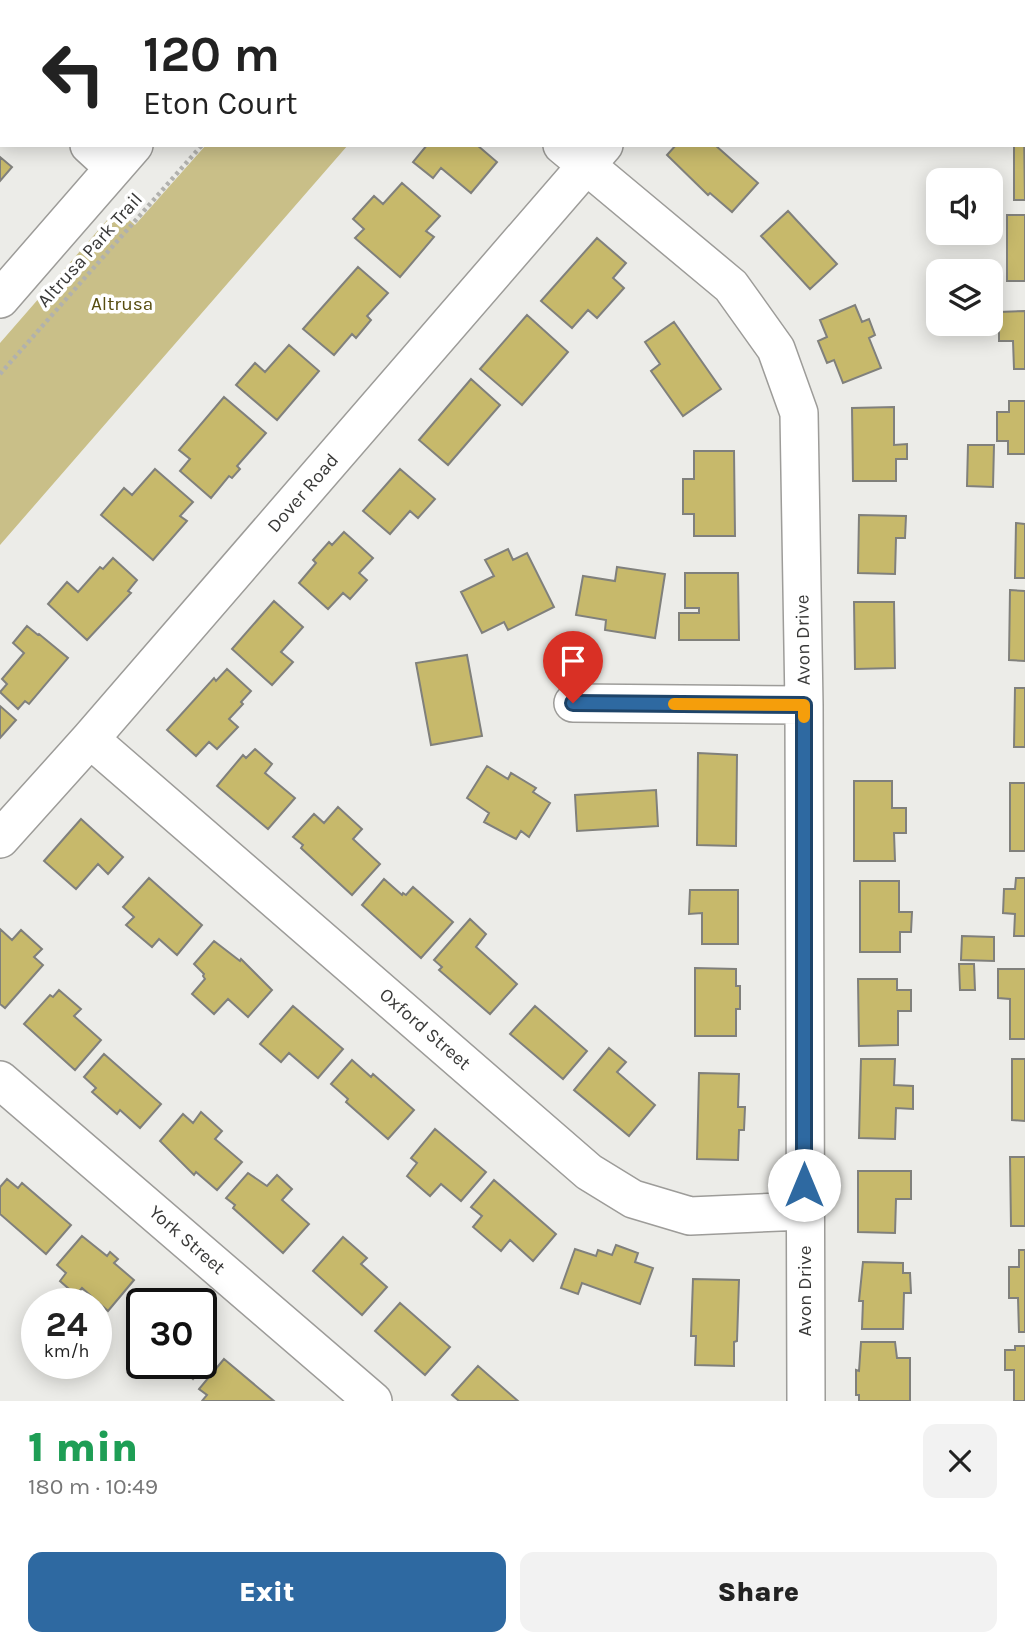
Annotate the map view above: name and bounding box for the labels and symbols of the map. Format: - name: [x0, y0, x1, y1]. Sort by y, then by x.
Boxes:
- street label: Altrusa Park Trail: [33, 188, 147, 312]
- park label: Altrusa: [91, 293, 153, 315]
- street label: Dover Road: [263, 449, 343, 537]
- street label: Avon Drive: [791, 594, 815, 686]
- pin: [543, 631, 603, 703]
- street label: Oxford Street: [375, 983, 475, 1075]
- position arrow: [767, 1148, 841, 1222]
- street label: York Street: [144, 1201, 230, 1279]
- street label: Avon Drive: [794, 1246, 816, 1336]
- speed limit sign: 30: [126, 1288, 217, 1379]

